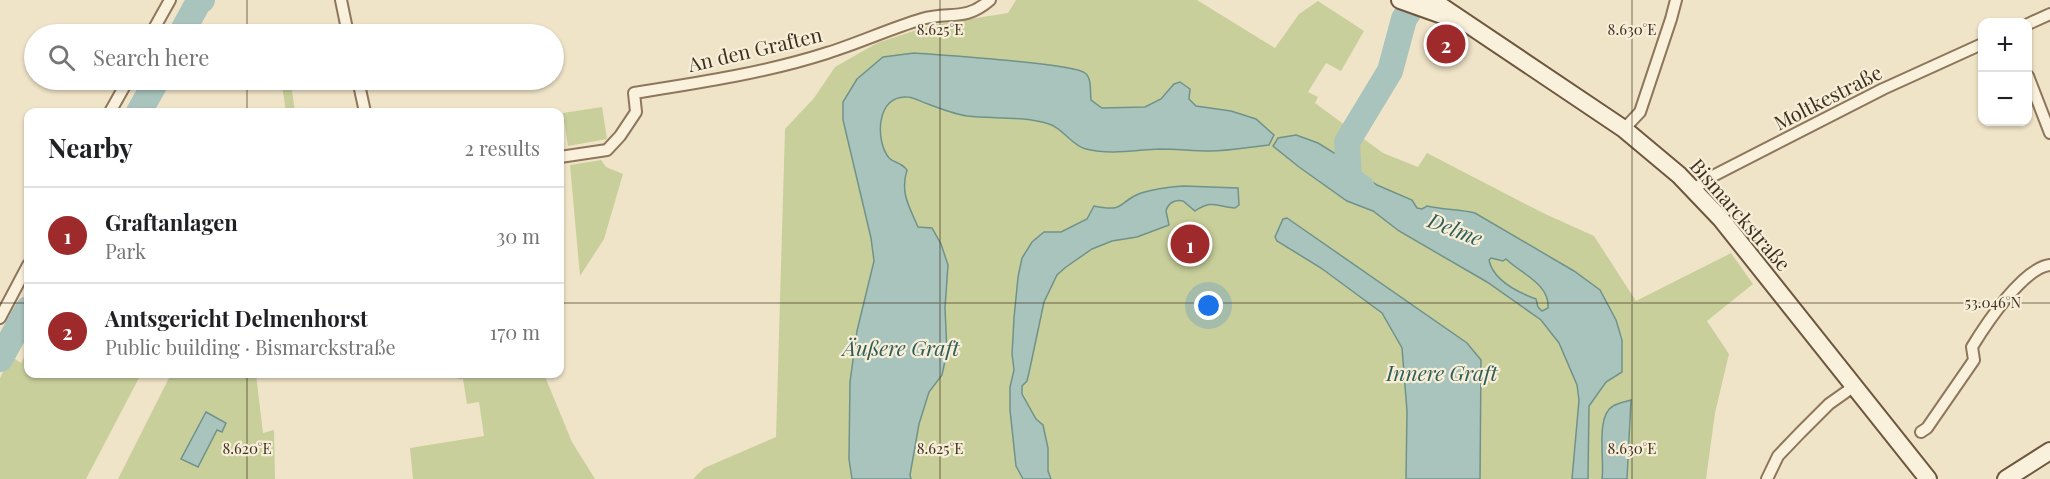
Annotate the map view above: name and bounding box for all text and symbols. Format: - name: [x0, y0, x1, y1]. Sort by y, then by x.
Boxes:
- map controls: [1978, 18, 2032, 126]
- button: +: [1978, 18, 2032, 72]
- text: 8.625°E: [917, 19, 963, 39]
- text: 8.630°E: [1608, 19, 1656, 39]
- street label: An den Graften: [684, 20, 824, 77]
- pin: 2: [1426, 22, 1466, 66]
- search box: [24, 24, 564, 90]
- icon: search: [45, 41, 78, 74]
- text: Search here: [93, 42, 209, 72]
- street label: Moltkestraße: [1769, 58, 1886, 135]
- button: −: [1978, 72, 2032, 126]
- text: Nearby: [48, 130, 133, 165]
- text: 2 results: [465, 134, 540, 161]
- street label: Bismarckstraße: [1685, 152, 1798, 276]
- water label: Delme: [1424, 205, 1487, 251]
- text: Graftanlagen: [105, 207, 238, 237]
- text: 1: [64, 222, 71, 249]
- text: 30 m: [496, 222, 540, 249]
- pin: 1: [1170, 222, 1210, 266]
- text: Park: [105, 237, 146, 264]
- your location: [1194, 291, 1223, 320]
- text: 53.046°N: [1965, 292, 2022, 312]
- text: Amtsgericht Delmenhorst: [105, 303, 368, 333]
- text: 2: [62, 318, 73, 345]
- text: 170 m: [490, 318, 540, 345]
- text: Public building · Bismarckstraße: [105, 333, 396, 360]
- water label: Äußere Graft: [841, 333, 960, 361]
- water label: Innere Graft: [1385, 358, 1499, 386]
- text: 8.620°E: [222, 438, 272, 458]
- text: 8.625°E: [917, 438, 963, 458]
- text: 8.630°E: [1608, 438, 1656, 458]

